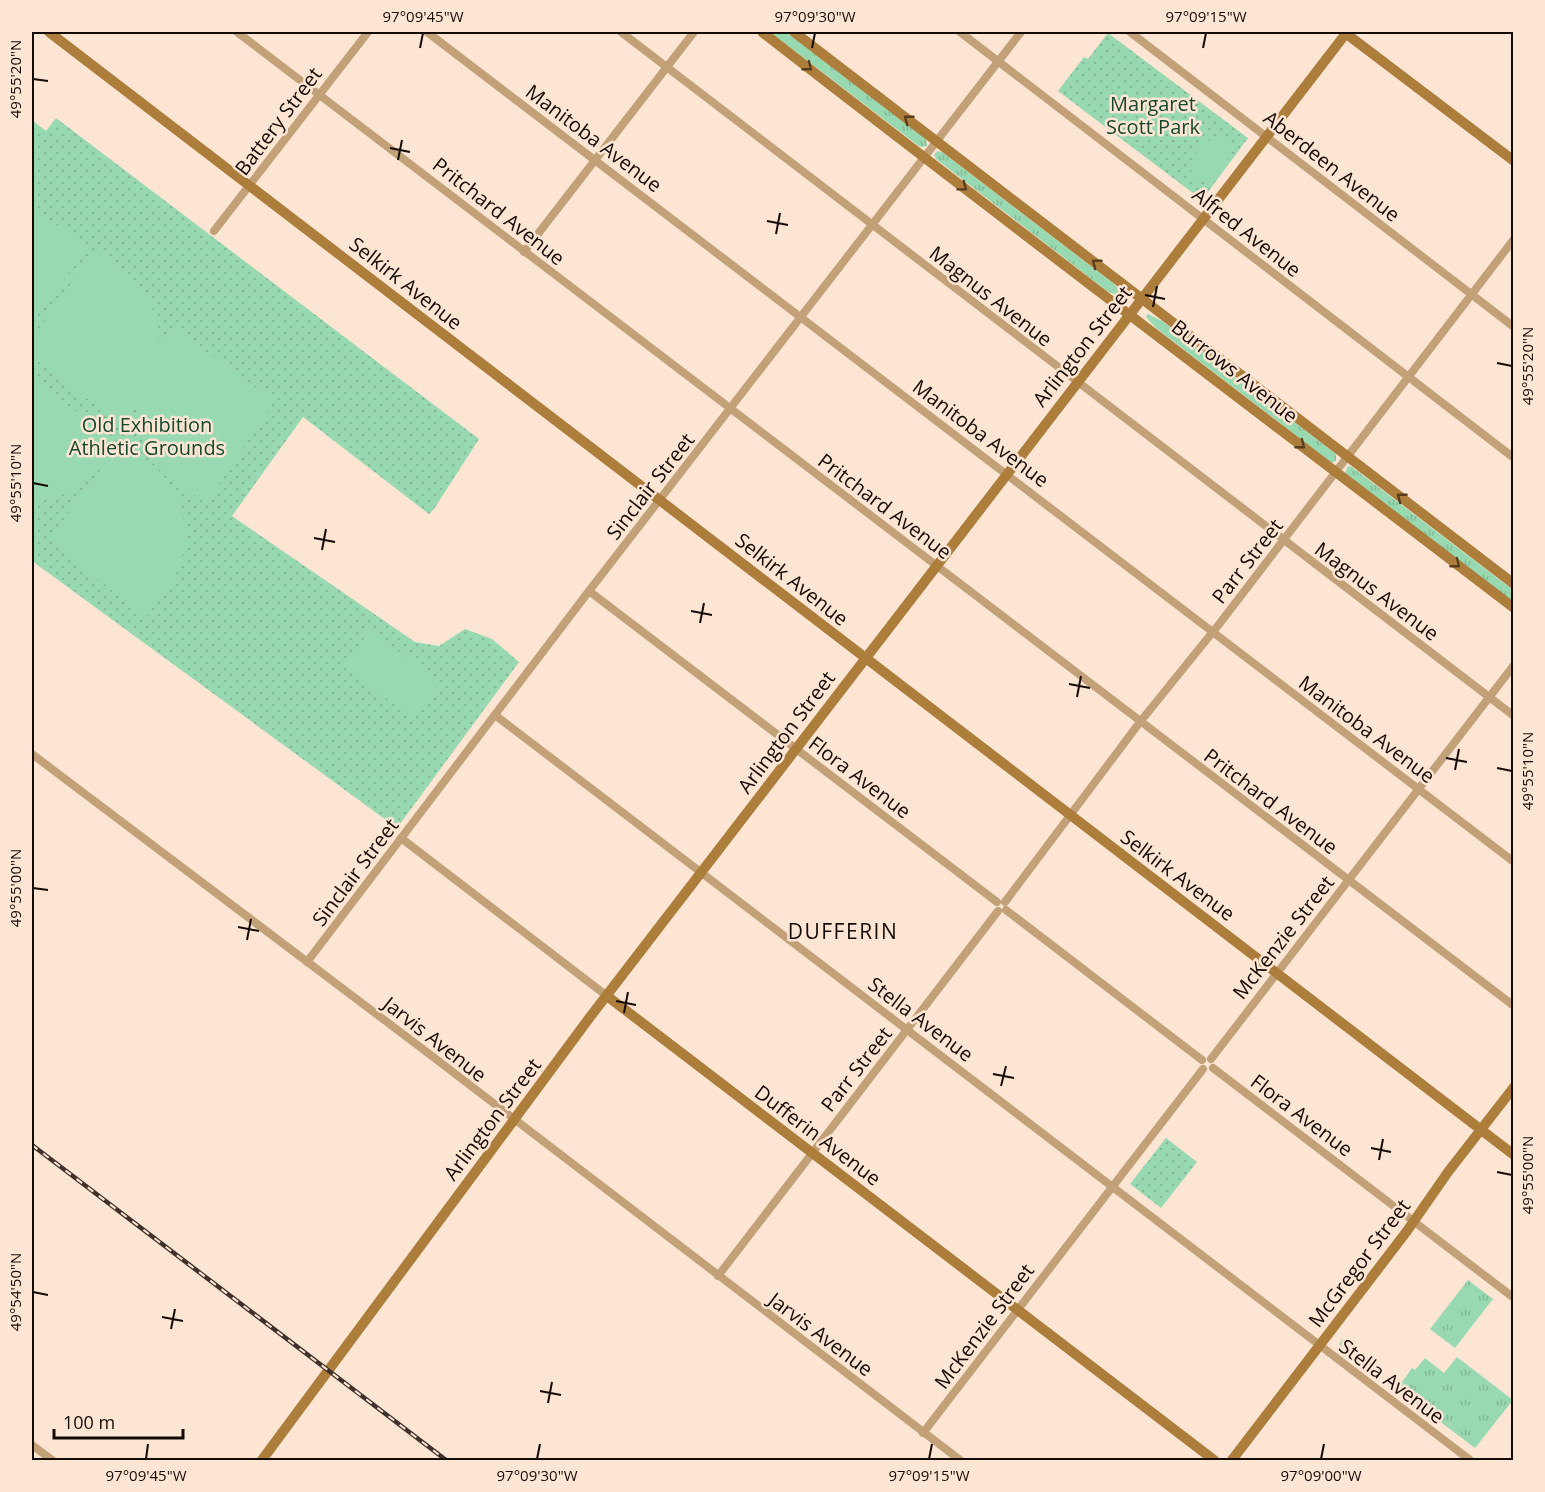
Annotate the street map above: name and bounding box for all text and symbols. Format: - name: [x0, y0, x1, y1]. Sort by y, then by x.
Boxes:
- text: 97°09'45"W: [383, 6, 464, 26]
- text: 97°09'30"W: [775, 6, 856, 26]
- text: 97°09'15"W: [1166, 6, 1247, 26]
- text: 49°55'20"N: [5, 40, 25, 118]
- one-way arrow: [802, 60, 813, 71]
- street label: Battery Street: [228, 61, 328, 181]
- street label: Manitoba Avenue: [520, 78, 668, 198]
- park label: Margaret Scott Park: [1106, 90, 1200, 140]
- street label: Aberdeen Avenue: [1258, 104, 1406, 228]
- one-way arrow: [904, 115, 915, 126]
- street label: Pritchard Avenue: [427, 151, 571, 271]
- one-way arrow: [956, 179, 967, 190]
- street label: Alfred Avenue: [1187, 181, 1307, 283]
- street label: Selkirk Avenue: [344, 230, 468, 336]
- street label: Magnus Avenue: [924, 240, 1058, 352]
- one-way arrow: [1092, 260, 1103, 271]
- street label: Arlington Street: [1026, 280, 1138, 412]
- street label: Burrows Avenue: [1166, 313, 1304, 429]
- text: 49°55'20"N: [1517, 327, 1537, 405]
- street label: Manitoba Avenue: [907, 373, 1055, 493]
- park label: Old Exhibition Athletic Grounds: [69, 411, 225, 461]
- street label: Sinclair Street: [600, 427, 700, 545]
- one-way arrow: [1295, 438, 1306, 449]
- text: 49°55'10"N: [5, 444, 25, 522]
- street label: Pritchard Avenue: [813, 447, 957, 565]
- one-way arrow: [1396, 493, 1407, 504]
- street label: Parr Street: [1205, 513, 1289, 609]
- street label: Selkirk Avenue: [730, 526, 854, 632]
- street label: Magnus Avenue: [1309, 535, 1445, 647]
- one-way arrow: [1449, 557, 1460, 568]
- street label: Arlington Street: [731, 665, 841, 799]
- street label: Manitoba Avenue: [1293, 669, 1441, 789]
- street label: Flora Avenue: [803, 730, 917, 824]
- text: 49°55'10"N: [1517, 732, 1537, 810]
- street label: Pritchard Avenue: [1199, 742, 1343, 860]
- street label: Sinclair Street: [306, 813, 404, 931]
- street label: Selkirk Avenue: [1115, 823, 1241, 927]
- text: 49°55'00"N: [5, 849, 25, 927]
- street label: McKenzie Street: [1226, 870, 1340, 1004]
- district label: DUFFERIN: [788, 917, 898, 945]
- street label: Stella Avenue: [863, 970, 979, 1068]
- street label: Jarvis Avenue: [376, 989, 492, 1088]
- street label: Parr Street: [814, 1021, 898, 1117]
- street label: Arlington Street: [437, 1052, 547, 1186]
- street label: Flora Avenue: [1245, 1068, 1359, 1162]
- street label: Dufferin Avenue: [749, 1079, 887, 1191]
- text: 49°55'00"N: [1517, 1136, 1537, 1214]
- street label: McGregor Street: [1302, 1194, 1416, 1332]
- text: 49°54'50"N: [5, 1253, 25, 1331]
- street label: McKenzie Street: [928, 1258, 1040, 1394]
- street label: Jarvis Avenue: [762, 1285, 879, 1382]
- street label: Stella Avenue: [1334, 1332, 1450, 1430]
- scale bar: [54, 1402, 183, 1440]
- text: 100 m: [63, 1410, 115, 1434]
- text: 97°09'45"W: [106, 1465, 187, 1485]
- text: 97°09'30"W: [497, 1465, 578, 1485]
- text: 97°09'15"W: [889, 1465, 970, 1485]
- text: 97°09'00"W: [1281, 1465, 1362, 1485]

